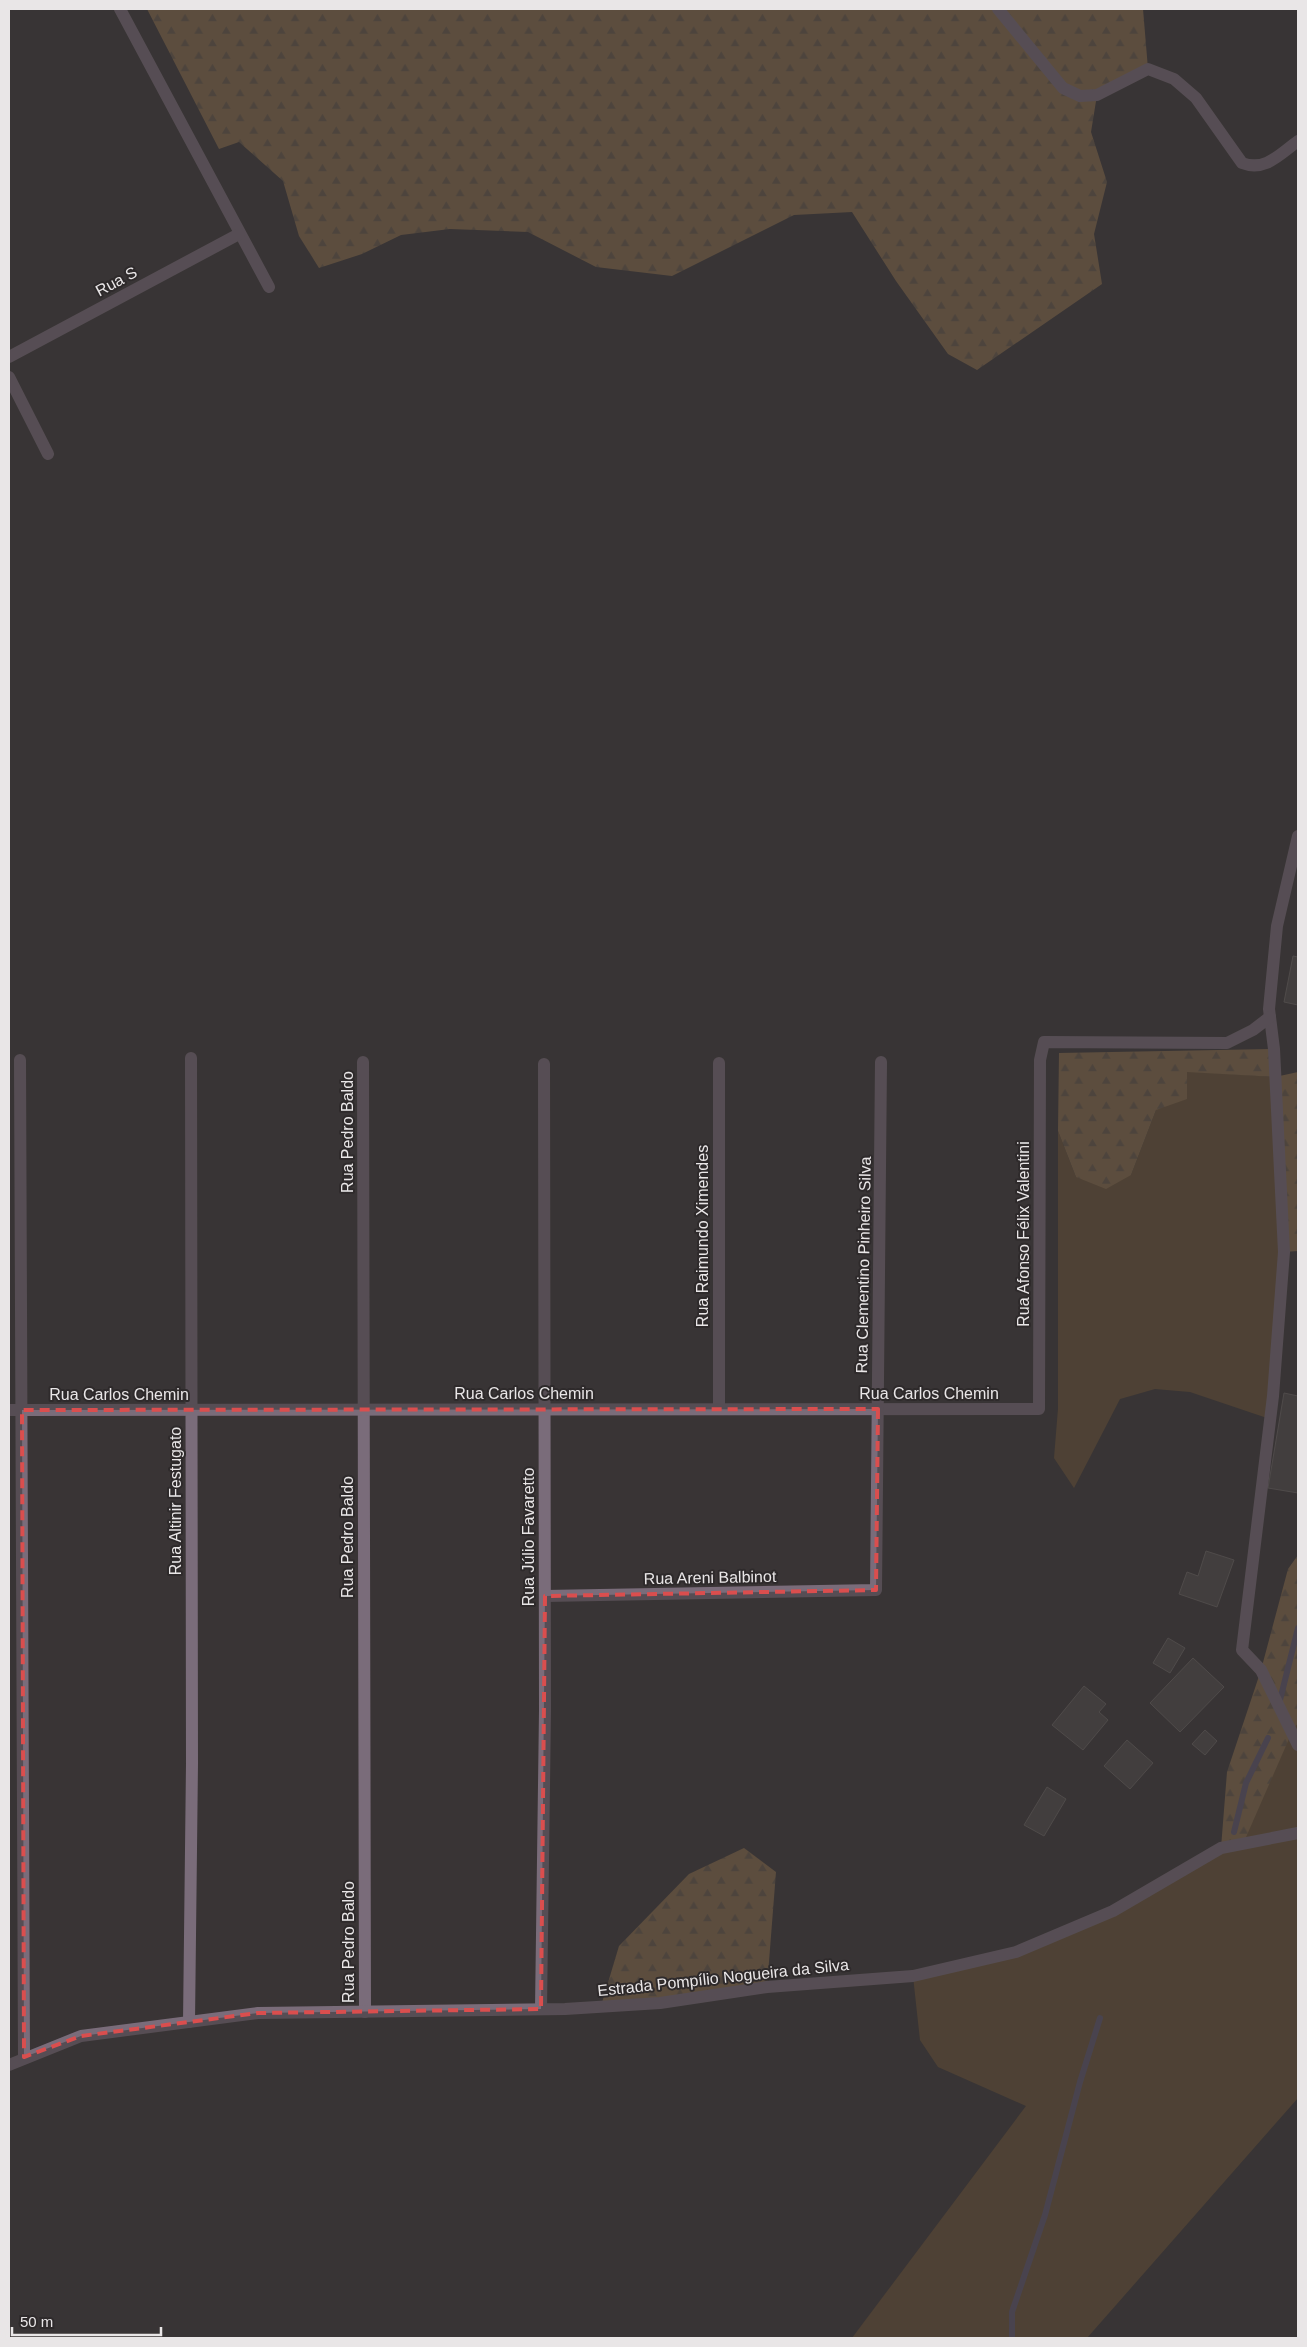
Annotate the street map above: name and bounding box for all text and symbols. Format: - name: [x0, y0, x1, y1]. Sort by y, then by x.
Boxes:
- street label: Rua S: [93, 263, 140, 299]
- street label: Rua Pedro Baldo: [339, 1071, 356, 1193]
- street label: Rua Afonso Félix Valentini: [1015, 1141, 1032, 1327]
- street label: Rua Raimundo Ximendes: [694, 1145, 711, 1327]
- street label: Rua Clementino Pinheiro Silva: [853, 1156, 874, 1374]
- street label: Rua Carlos Chemin: [454, 1385, 594, 1402]
- street label: Rua Carlos Chemin: [859, 1385, 999, 1402]
- street label: Rua Carlos Chemin: [49, 1386, 189, 1403]
- street label: Rua Altinir Festugato: [167, 1427, 184, 1575]
- street label: Rua Júlio Favaretto: [520, 1468, 537, 1606]
- street label: Rua Pedro Baldo: [339, 1476, 356, 1598]
- street label: Rua Areni Balbinot: [644, 1568, 777, 1587]
- street label: Rua Pedro Baldo: [340, 1881, 357, 2003]
- street label: Estrada Pompílio Nogueira da Silva: [597, 1956, 850, 1999]
- scale bar: [12, 2304, 161, 2336]
- text: 50 m: [20, 2313, 53, 2330]

